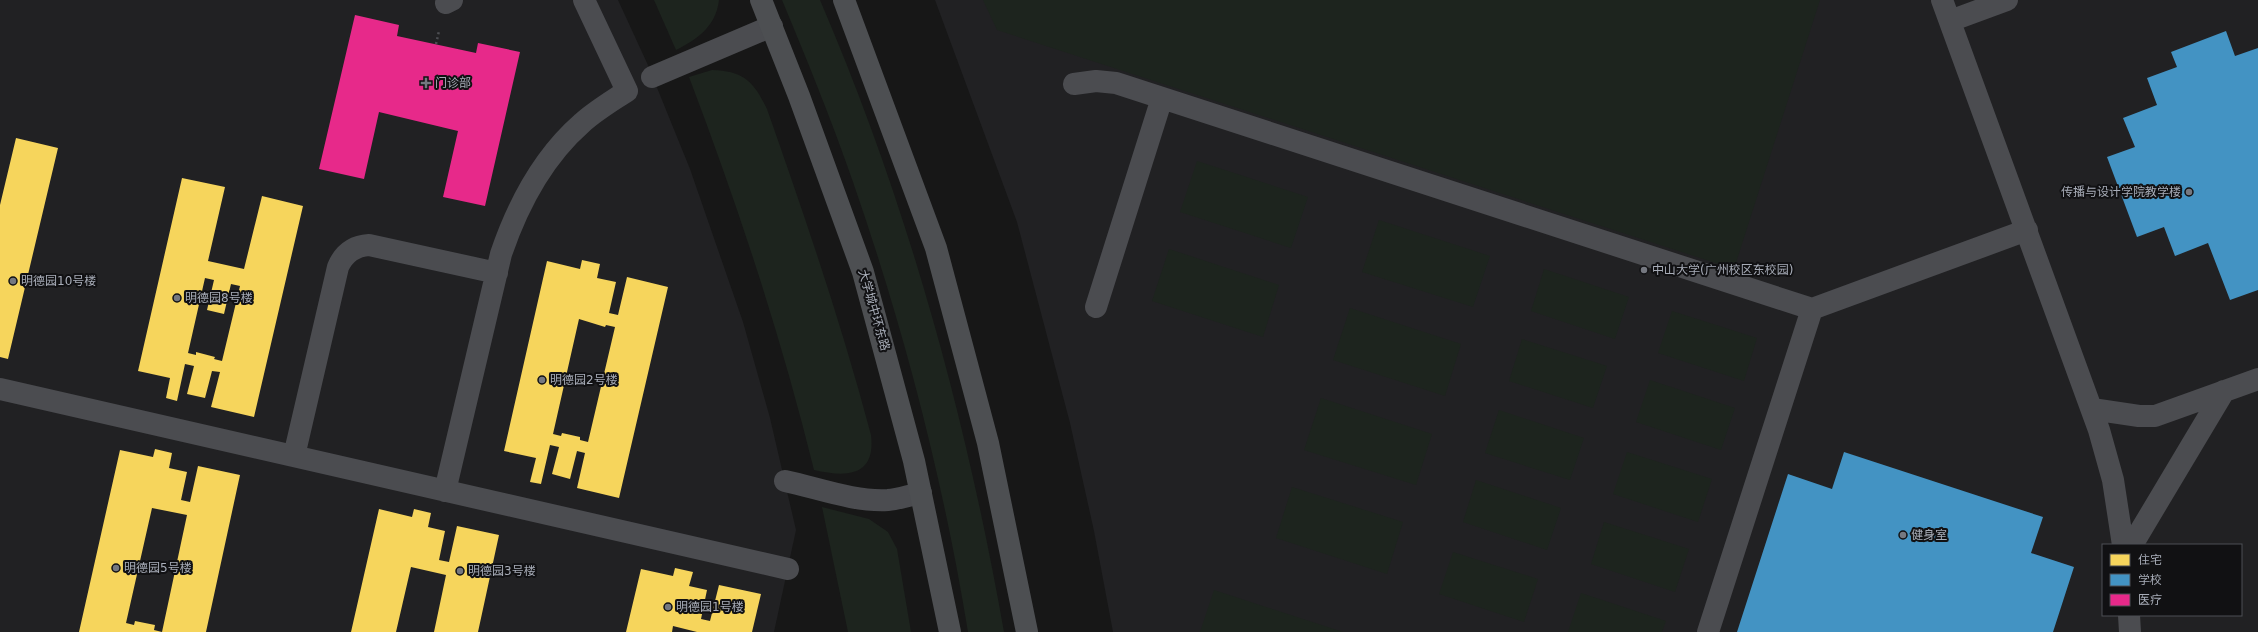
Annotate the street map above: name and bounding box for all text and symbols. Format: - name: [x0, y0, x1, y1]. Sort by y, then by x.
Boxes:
- place label: 门诊部: [435, 76, 471, 90]
- marker: 门诊部: [420, 77, 432, 89]
- place label: 传播与设计学院教学楼: [2061, 185, 2181, 199]
- marker: 传播与设计学院教学楼: [2184, 187, 2194, 197]
- place label: 中山大学(广州校区东校园): [1652, 263, 1793, 277]
- marker: 中山大学(广州校区东校园): [1639, 265, 1649, 275]
- street label: 大学城中环东路: [856, 268, 892, 352]
- place label: 明德园10号楼: [21, 274, 96, 288]
- marker: 明德园10号楼: [8, 276, 18, 286]
- place label: 明德园8号楼: [185, 291, 253, 305]
- marker: 明德园8号楼: [172, 293, 182, 303]
- place label: 明德园2号楼: [550, 373, 618, 387]
- marker: 明德园2号楼: [537, 375, 547, 385]
- place label: 健身室: [1911, 528, 1947, 542]
- marker: 健身室: [1898, 530, 1908, 540]
- legend: [2102, 544, 2242, 616]
- text: 住宅: [2138, 553, 2162, 567]
- place label: 明德园5号楼: [124, 561, 192, 575]
- marker: 明德园5号楼: [111, 563, 121, 573]
- place label: 明德园3号楼: [468, 564, 536, 578]
- marker: 明德园3号楼: [455, 566, 465, 576]
- text: 学校: [2138, 573, 2162, 587]
- text: 医疗: [2138, 593, 2162, 607]
- place label: 明德园1号楼: [676, 600, 744, 614]
- marker: 明德园1号楼: [663, 602, 673, 612]

